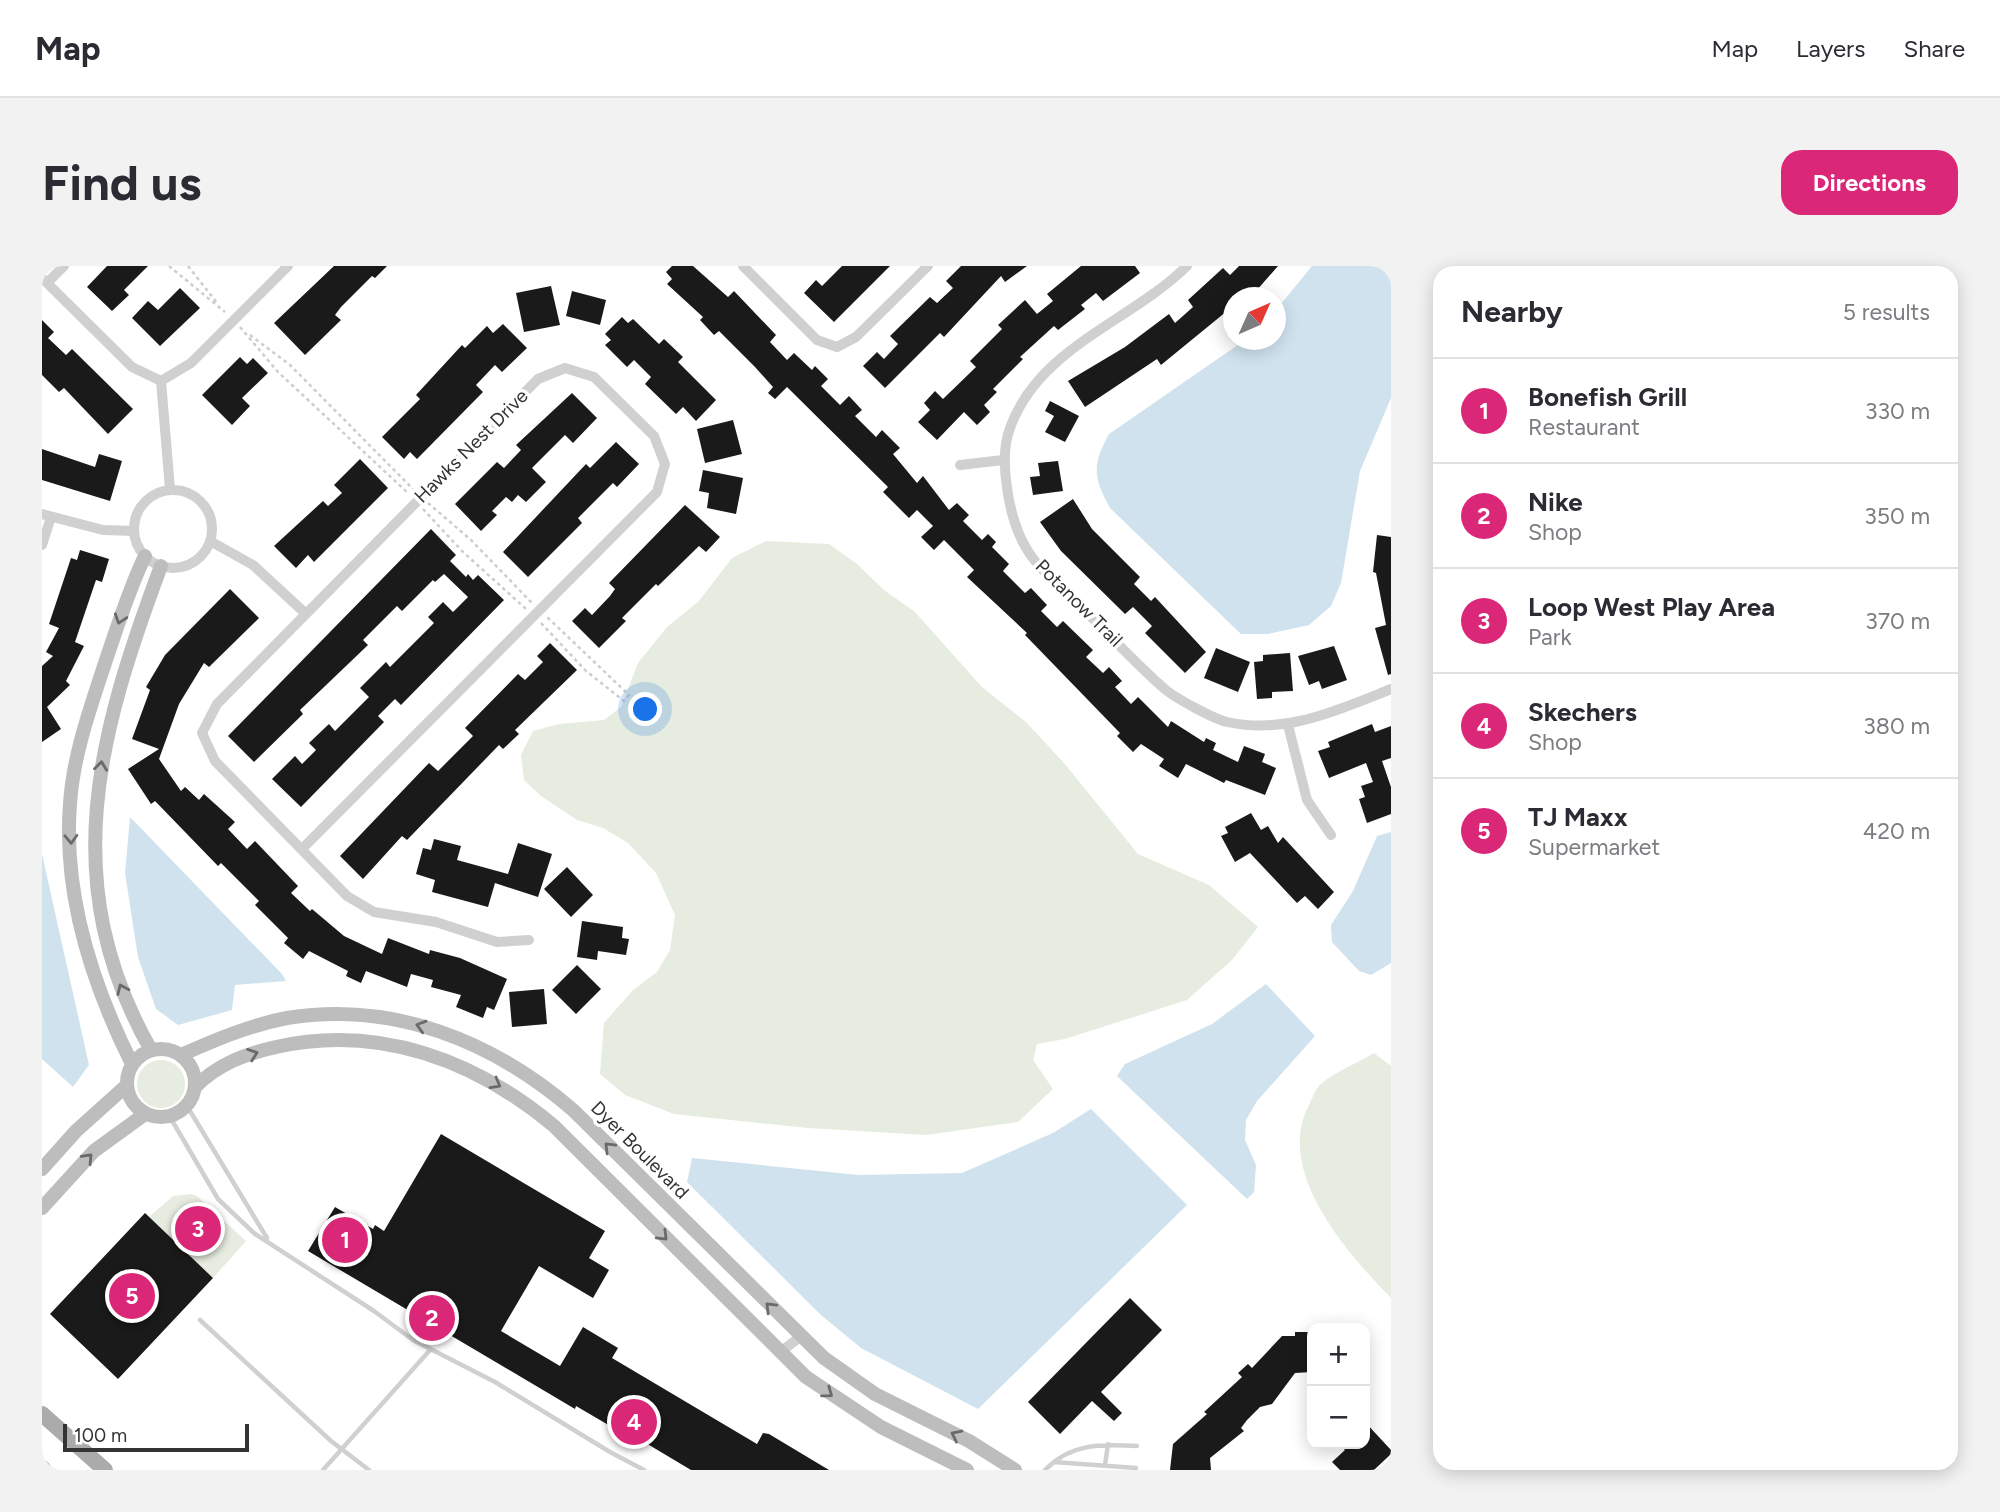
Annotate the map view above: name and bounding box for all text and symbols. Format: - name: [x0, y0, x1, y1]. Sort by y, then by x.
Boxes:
- text: Map: [35, 29, 101, 68]
- text: Map: [1711, 34, 1758, 63]
- text: Layers: [1796, 34, 1865, 63]
- text: Share: [1903, 34, 1965, 63]
- button: Directions: [1781, 150, 1958, 215]
- text: Find us: [42, 153, 201, 212]
- north arrow: [1223, 287, 1286, 350]
- text: Nearby: [1461, 293, 1563, 330]
- text: 5 results: [1843, 298, 1930, 326]
- text: Bonefish Grill: [1528, 381, 1687, 413]
- street label: Hawks Nest Drive: [409, 384, 533, 508]
- text: 1: [1479, 397, 1489, 425]
- text: 330 m: [1865, 397, 1930, 425]
- text: Restaurant: [1528, 413, 1640, 441]
- text: Nike: [1528, 486, 1583, 518]
- text: 2: [1477, 502, 1491, 530]
- text: 350 m: [1864, 502, 1930, 530]
- text: Shop: [1528, 518, 1582, 546]
- street label: Potanow Trail: [1031, 555, 1127, 651]
- text: Loop West Play Area: [1528, 591, 1775, 623]
- text: 3: [1478, 607, 1490, 635]
- text: 370 m: [1865, 607, 1930, 635]
- one-way arrow: [114, 612, 128, 625]
- text: Park: [1528, 623, 1572, 651]
- your location: [628, 692, 662, 726]
- text: Skechers: [1528, 696, 1637, 728]
- text: 4: [1477, 712, 1491, 740]
- text: 380 m: [1863, 712, 1930, 740]
- text: Shop: [1528, 728, 1582, 756]
- one-way arrow: [93, 760, 108, 771]
- text: TJ Maxx: [1528, 801, 1628, 833]
- text: 5: [1477, 817, 1491, 845]
- text: 420 m: [1863, 817, 1930, 845]
- text: Supermarket: [1528, 833, 1660, 861]
- one-way arrow: [64, 834, 79, 845]
- one-way arrow: [116, 984, 130, 996]
- one-way arrow: [415, 1019, 427, 1034]
- one-way arrow: [247, 1048, 259, 1062]
- one-way arrow: [488, 1075, 501, 1088]
- street label: Dyer Boulevard: [586, 1096, 694, 1204]
- one-way arrow: [605, 1142, 618, 1155]
- one-way arrow: [80, 1153, 92, 1166]
- pin: 3: [175, 1203, 221, 1255]
- pin: 1: [322, 1214, 368, 1266]
- one-way arrow: [655, 1228, 668, 1241]
- pin: 5: [109, 1270, 155, 1322]
- pin: 2: [409, 1292, 455, 1344]
- one-way arrow: [766, 1303, 779, 1316]
- map controls: [1307, 1323, 1370, 1449]
- button: +: [1307, 1323, 1370, 1386]
- one-way arrow: [820, 1385, 833, 1397]
- button: −: [1307, 1386, 1370, 1449]
- pin: 4: [611, 1396, 657, 1448]
- scale bar: [63, 1421, 248, 1453]
- text: 100 m: [74, 1424, 127, 1447]
- one-way arrow: [951, 1430, 963, 1444]

